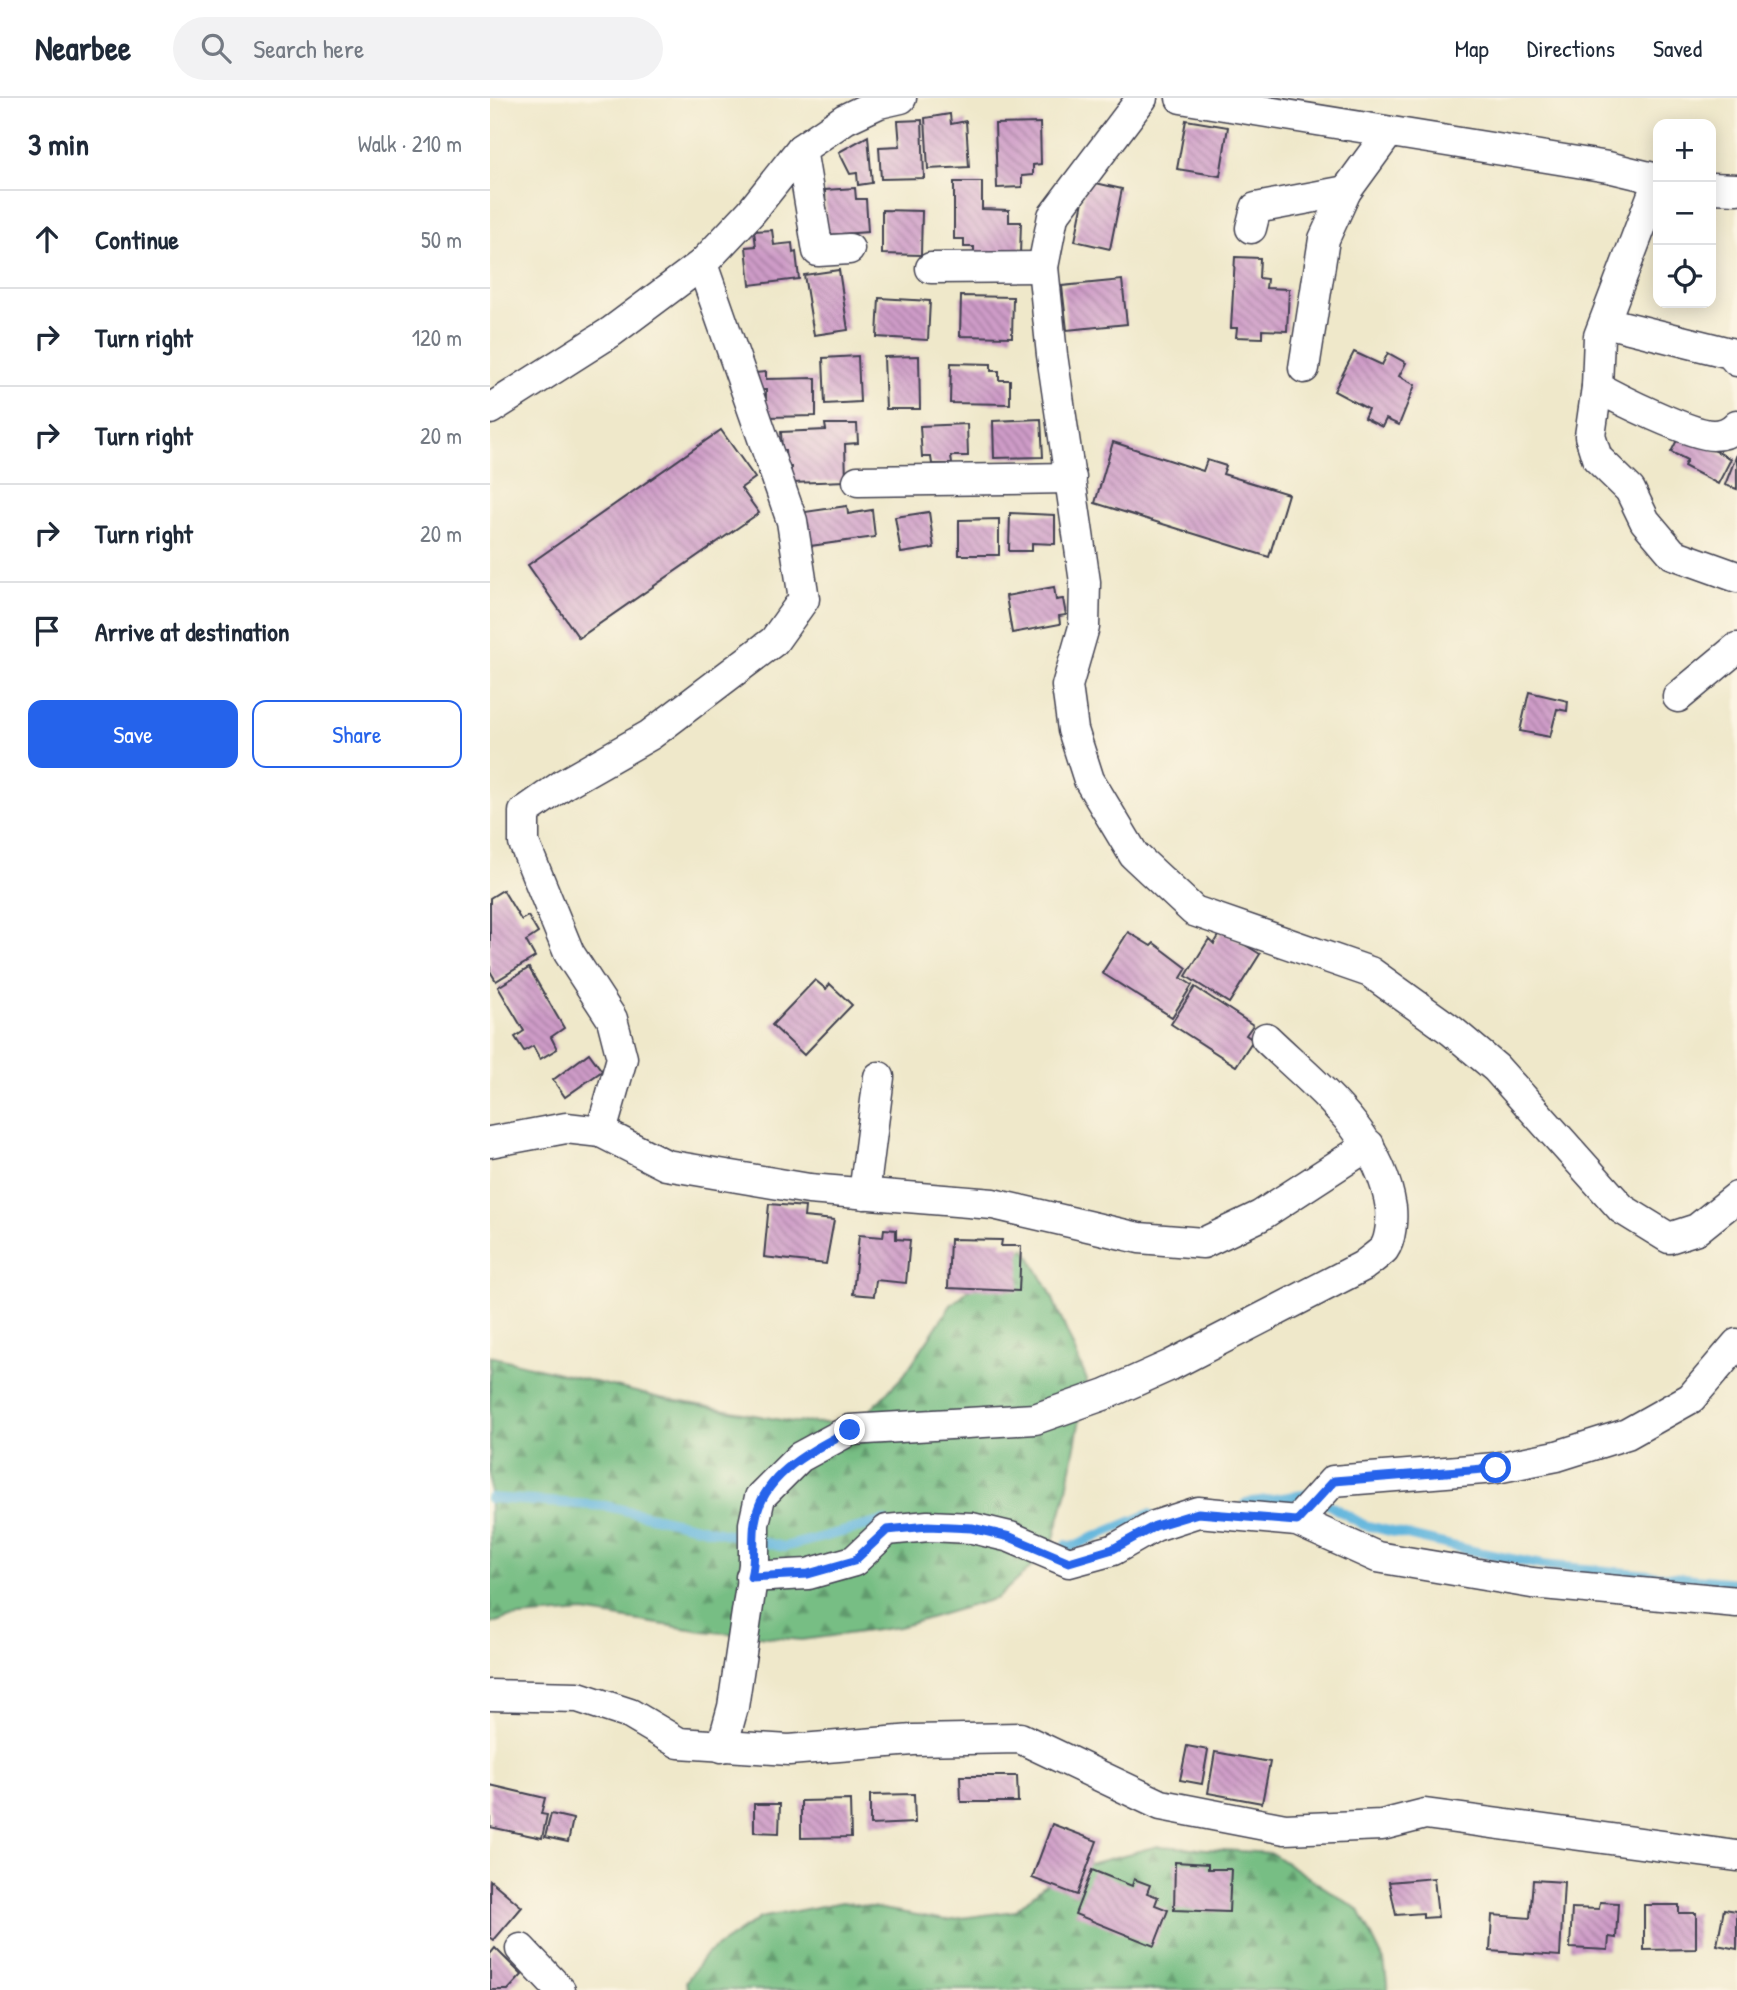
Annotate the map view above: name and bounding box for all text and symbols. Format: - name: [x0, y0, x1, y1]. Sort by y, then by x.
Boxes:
- search box: [173, 17, 663, 80]
- text: Nearbee: [35, 26, 131, 70]
- icon: search: [197, 29, 235, 67]
- text: Search here: [253, 31, 364, 66]
- text: Map: [1455, 32, 1489, 64]
- text: Directions: [1527, 32, 1615, 64]
- text: Saved: [1653, 32, 1702, 64]
- map controls: [1653, 119, 1716, 308]
- button: +: [1653, 119, 1716, 182]
- text: 3 min: [28, 124, 89, 164]
- text: Walk · 210 m: [358, 128, 462, 159]
- button: −: [1653, 182, 1716, 245]
- icon: ahead: [28, 220, 66, 258]
- text: Continue: [95, 222, 179, 257]
- text: 50 m: [421, 224, 462, 255]
- button: locate: [1653, 245, 1716, 308]
- icon: right: [28, 318, 66, 356]
- text: Turn right: [95, 320, 193, 355]
- text: 120 m: [412, 322, 462, 353]
- icon: right: [28, 416, 66, 454]
- text: Turn right: [95, 418, 193, 453]
- text: 20 m: [420, 420, 462, 451]
- icon: right: [28, 514, 66, 552]
- text: Turn right: [95, 516, 193, 551]
- text: 20 m: [420, 518, 462, 549]
- icon: arrive: [28, 612, 66, 650]
- text: Arrive at destination: [95, 614, 290, 649]
- button: Save: [28, 700, 238, 768]
- button: Share: [252, 700, 462, 768]
- route end: [834, 1414, 865, 1445]
- route start: [1480, 1452, 1511, 1483]

